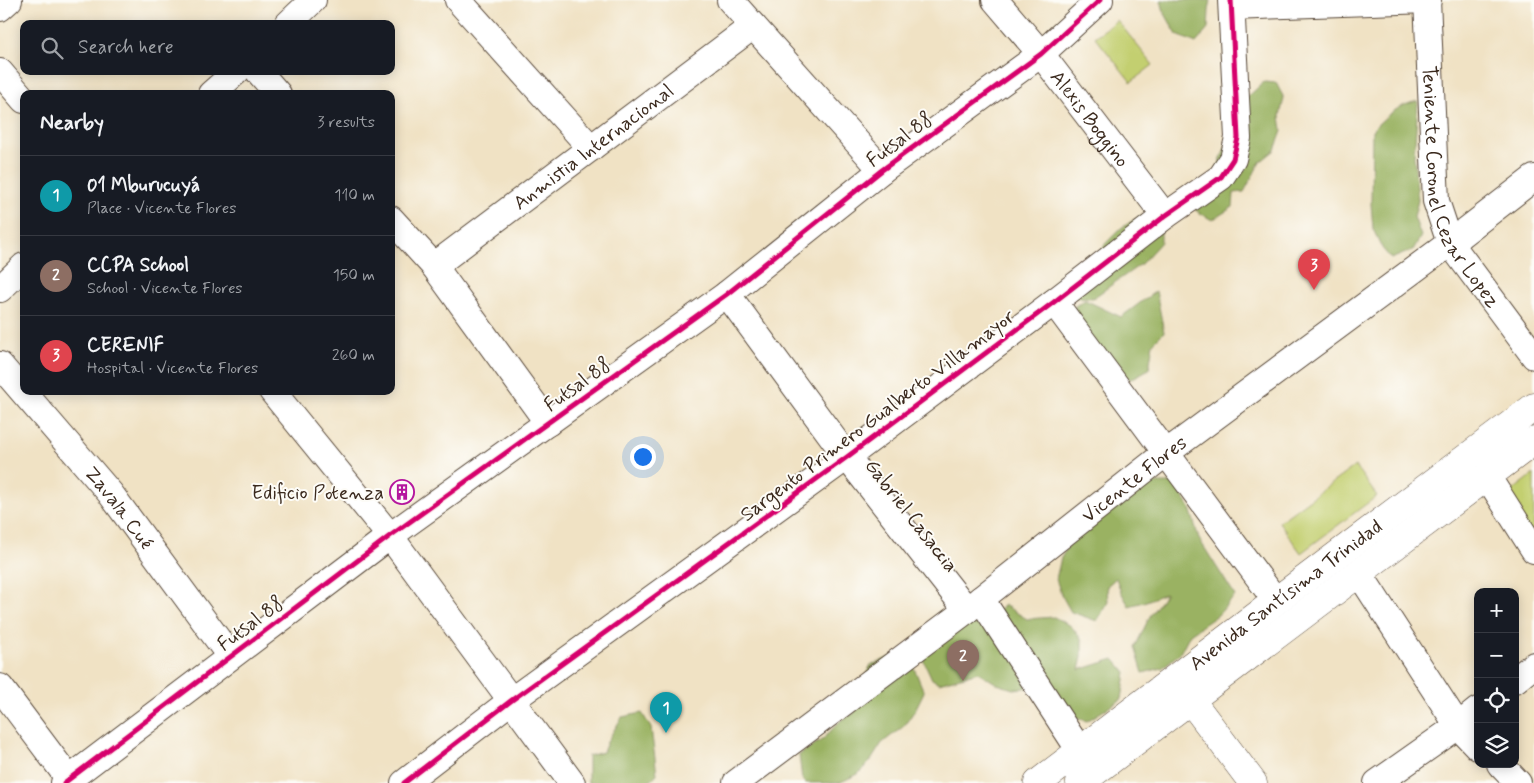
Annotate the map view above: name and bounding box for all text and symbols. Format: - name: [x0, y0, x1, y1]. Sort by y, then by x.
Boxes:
- search box: [20, 20, 395, 75]
- icon: search: [38, 34, 66, 62]
- text: Search here: [78, 35, 174, 60]
- street label: Alexis Boggino: [1043, 65, 1135, 173]
- street label: Teniente Coronel Cezar Lopez: [1415, 65, 1506, 314]
- street label: Anmistia Internacional: [508, 78, 680, 217]
- street label: Futsal 88: [861, 106, 939, 174]
- text: Nearby: [40, 109, 104, 137]
- text: 3 results: [317, 112, 375, 133]
- text: 01 Mburucuyá: [87, 173, 200, 198]
- text: 1: [52, 185, 60, 206]
- text: 110 m: [334, 185, 375, 206]
- text: Place · Vicente Flores: [87, 198, 236, 219]
- pin: 3: [1298, 249, 1330, 290]
- text: CCPA School: [87, 253, 189, 278]
- text: 2: [52, 265, 60, 286]
- text: 150 m: [333, 265, 375, 286]
- text: School · Vicente Flores: [87, 278, 243, 299]
- street label: Sargento Primero Gualberto Villamayor: [735, 303, 1022, 529]
- text: CERENIF: [87, 333, 164, 358]
- text: 3: [52, 345, 60, 366]
- text: 260 m: [332, 345, 375, 366]
- street label: Futsal 88: [539, 352, 617, 419]
- text: Hospital · Vicente Flores: [87, 358, 258, 379]
- street label: Vicente Flores: [1076, 430, 1193, 530]
- your location: [630, 444, 656, 470]
- street label: Gabriel Casaccia: [858, 453, 964, 578]
- street label: Zavala Cué: [78, 461, 159, 555]
- building icon: Edificio Potenza: [389, 479, 415, 505]
- place label: Edificio Potenza: [252, 480, 384, 507]
- street label: Avenida Santísima Trinidad: [1184, 514, 1388, 678]
- map controls: [1474, 588, 1519, 768]
- button: +: [1474, 588, 1519, 633]
- street label: Futsal 88: [212, 590, 290, 658]
- button: −: [1474, 633, 1519, 678]
- pin: 2: [947, 640, 979, 681]
- button: locate: [1474, 678, 1519, 723]
- pin: 1: [650, 692, 682, 733]
- button: layers: [1474, 723, 1519, 768]

